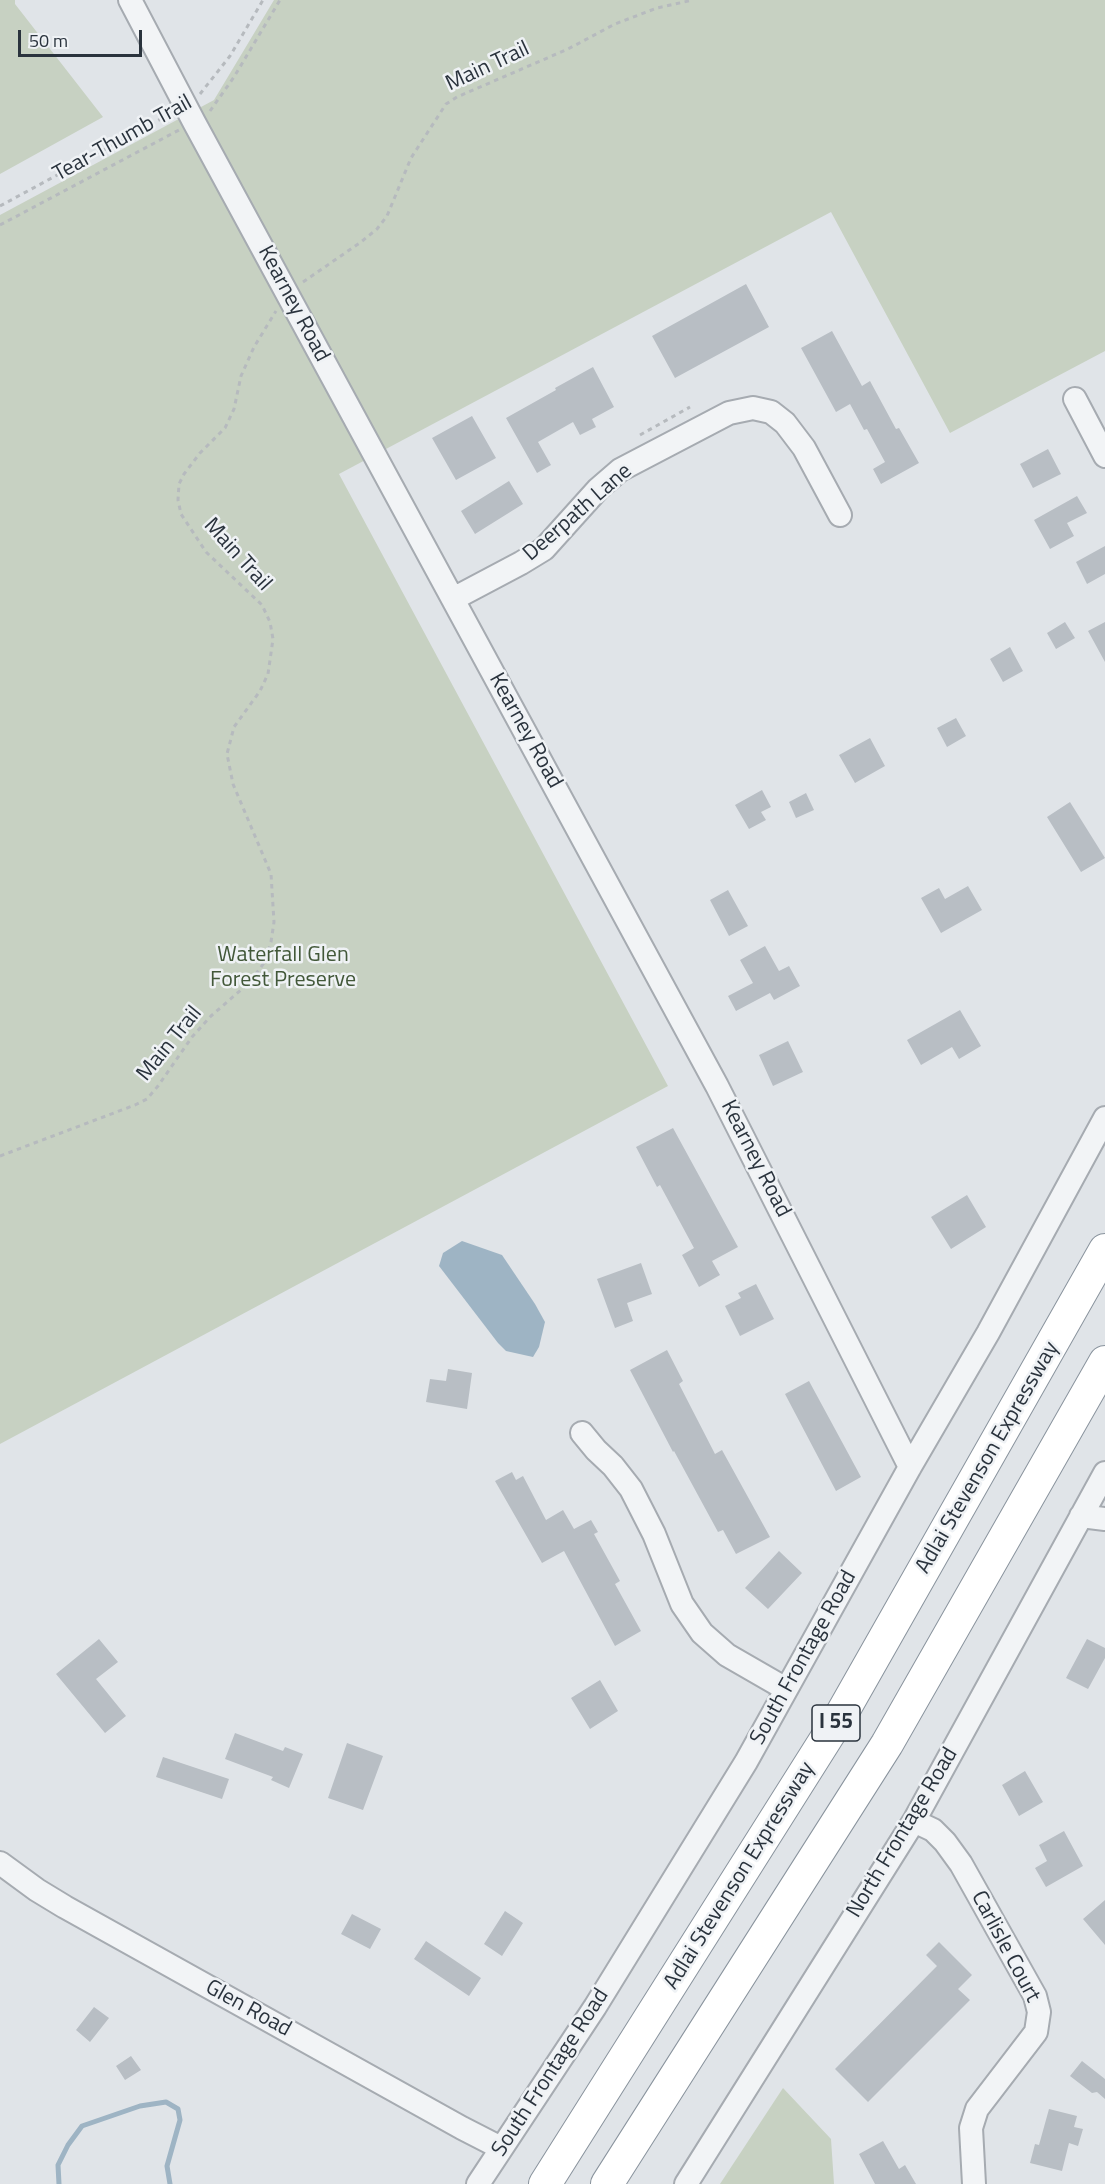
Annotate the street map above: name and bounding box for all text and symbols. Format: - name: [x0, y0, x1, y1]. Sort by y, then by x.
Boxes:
- scale bar: [21, 18, 146, 56]
- text: 50 m: [29, 27, 68, 54]
- street label: Main Trail: [442, 36, 534, 98]
- street label: Tear-Thumb Trail: [49, 90, 197, 188]
- street label: Kearney Road: [251, 241, 335, 367]
- street label: Deerpath Lane: [518, 459, 638, 567]
- street label: Main Trail: [197, 513, 277, 597]
- street label: Kearney Road: [482, 669, 568, 793]
- park label: Waterfall Glen Forest Preserve: [210, 943, 356, 994]
- street label: Main Trail: [132, 1001, 208, 1087]
- street label: Kearney Road: [714, 1096, 796, 1222]
- street label: Adlai Stevenson Expressway: [911, 1337, 1065, 1579]
- street label: South Frontage Road: [745, 1566, 863, 1750]
- road number: I 55: [812, 1705, 860, 1741]
- street label: North Frontage Road: [842, 1743, 964, 1923]
- street label: Adlai Stevenson Expressway: [659, 1757, 821, 1995]
- street label: Carlisle Court: [965, 1887, 1045, 2007]
- street label: Glen Road: [200, 1975, 296, 2043]
- street label: South Frontage Road: [487, 1984, 615, 2162]

